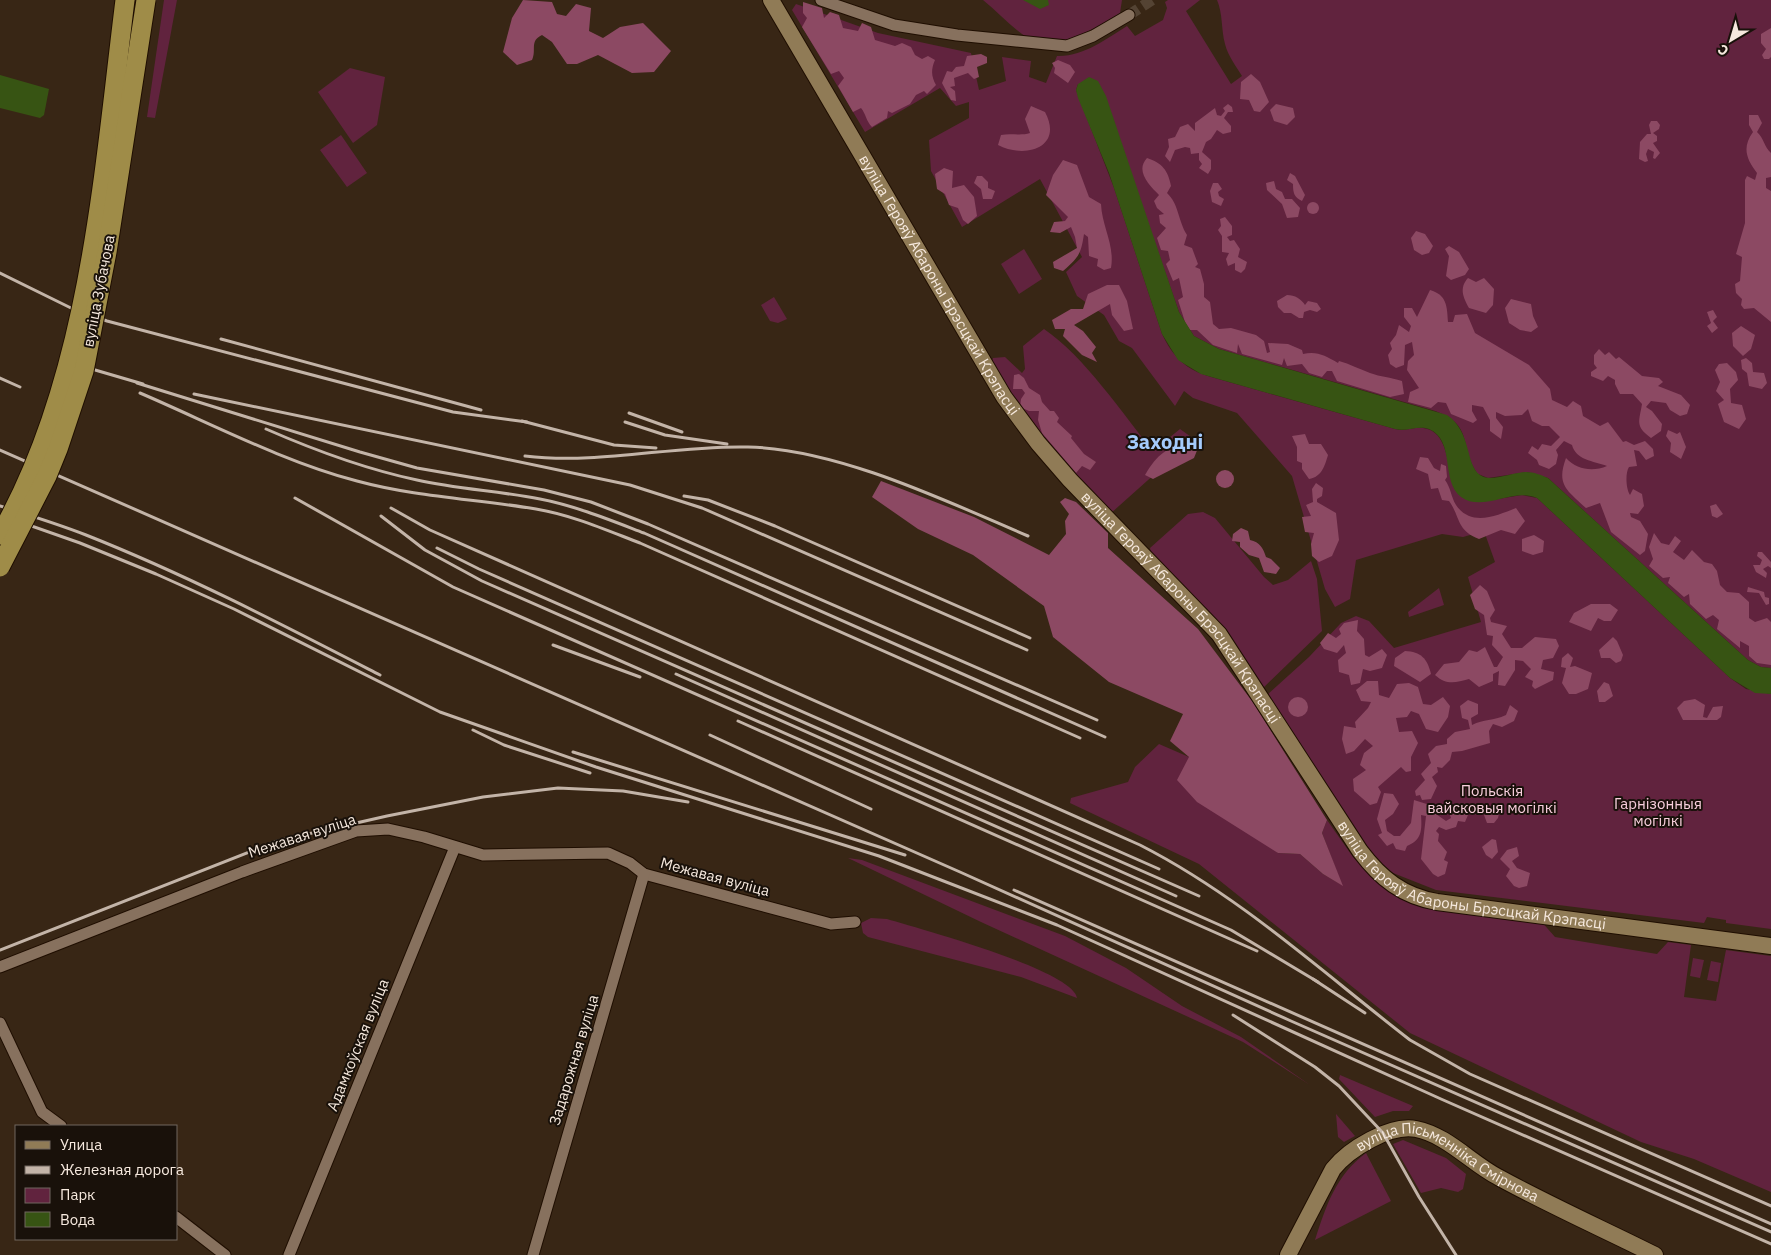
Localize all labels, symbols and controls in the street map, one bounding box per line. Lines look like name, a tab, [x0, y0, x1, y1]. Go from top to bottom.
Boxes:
north arrow	[1706, 15, 1756, 65]
text: С	[1714, 40, 1732, 60]
street label: вуліца Герояў Абароны Брэсцкай Крэпасці	[855, 151, 1024, 419]
street label: вуліца Зубачова	[78, 233, 119, 349]
district label: Заходні	[1127, 428, 1203, 455]
street label: вуліца Герояў Абароны Брэсцкай Крэпасці	[1077, 487, 1285, 727]
park label: Польскія вайсковыя могілкі	[1427, 781, 1557, 817]
park label: Гарнізонныя могілкі	[1614, 794, 1702, 830]
street label: Межавая вуліца	[246, 809, 358, 862]
street label: вуліца Герояў Абароны Брэсцкай Крэпасці	[1334, 817, 1607, 933]
street label: Межавая вуліца	[658, 853, 772, 900]
street label: Адамкоўская вуліца	[322, 976, 393, 1114]
street label: Задарожная вуліца	[545, 992, 602, 1128]
street label: вуліца Пісьменніка Смірнова	[1352, 1118, 1542, 1206]
legend	[15, 1125, 178, 1240]
text: Улица	[60, 1135, 102, 1154]
text: Железная дорога	[60, 1160, 184, 1179]
text: Парк	[60, 1185, 95, 1204]
text: Вода	[60, 1210, 95, 1229]

